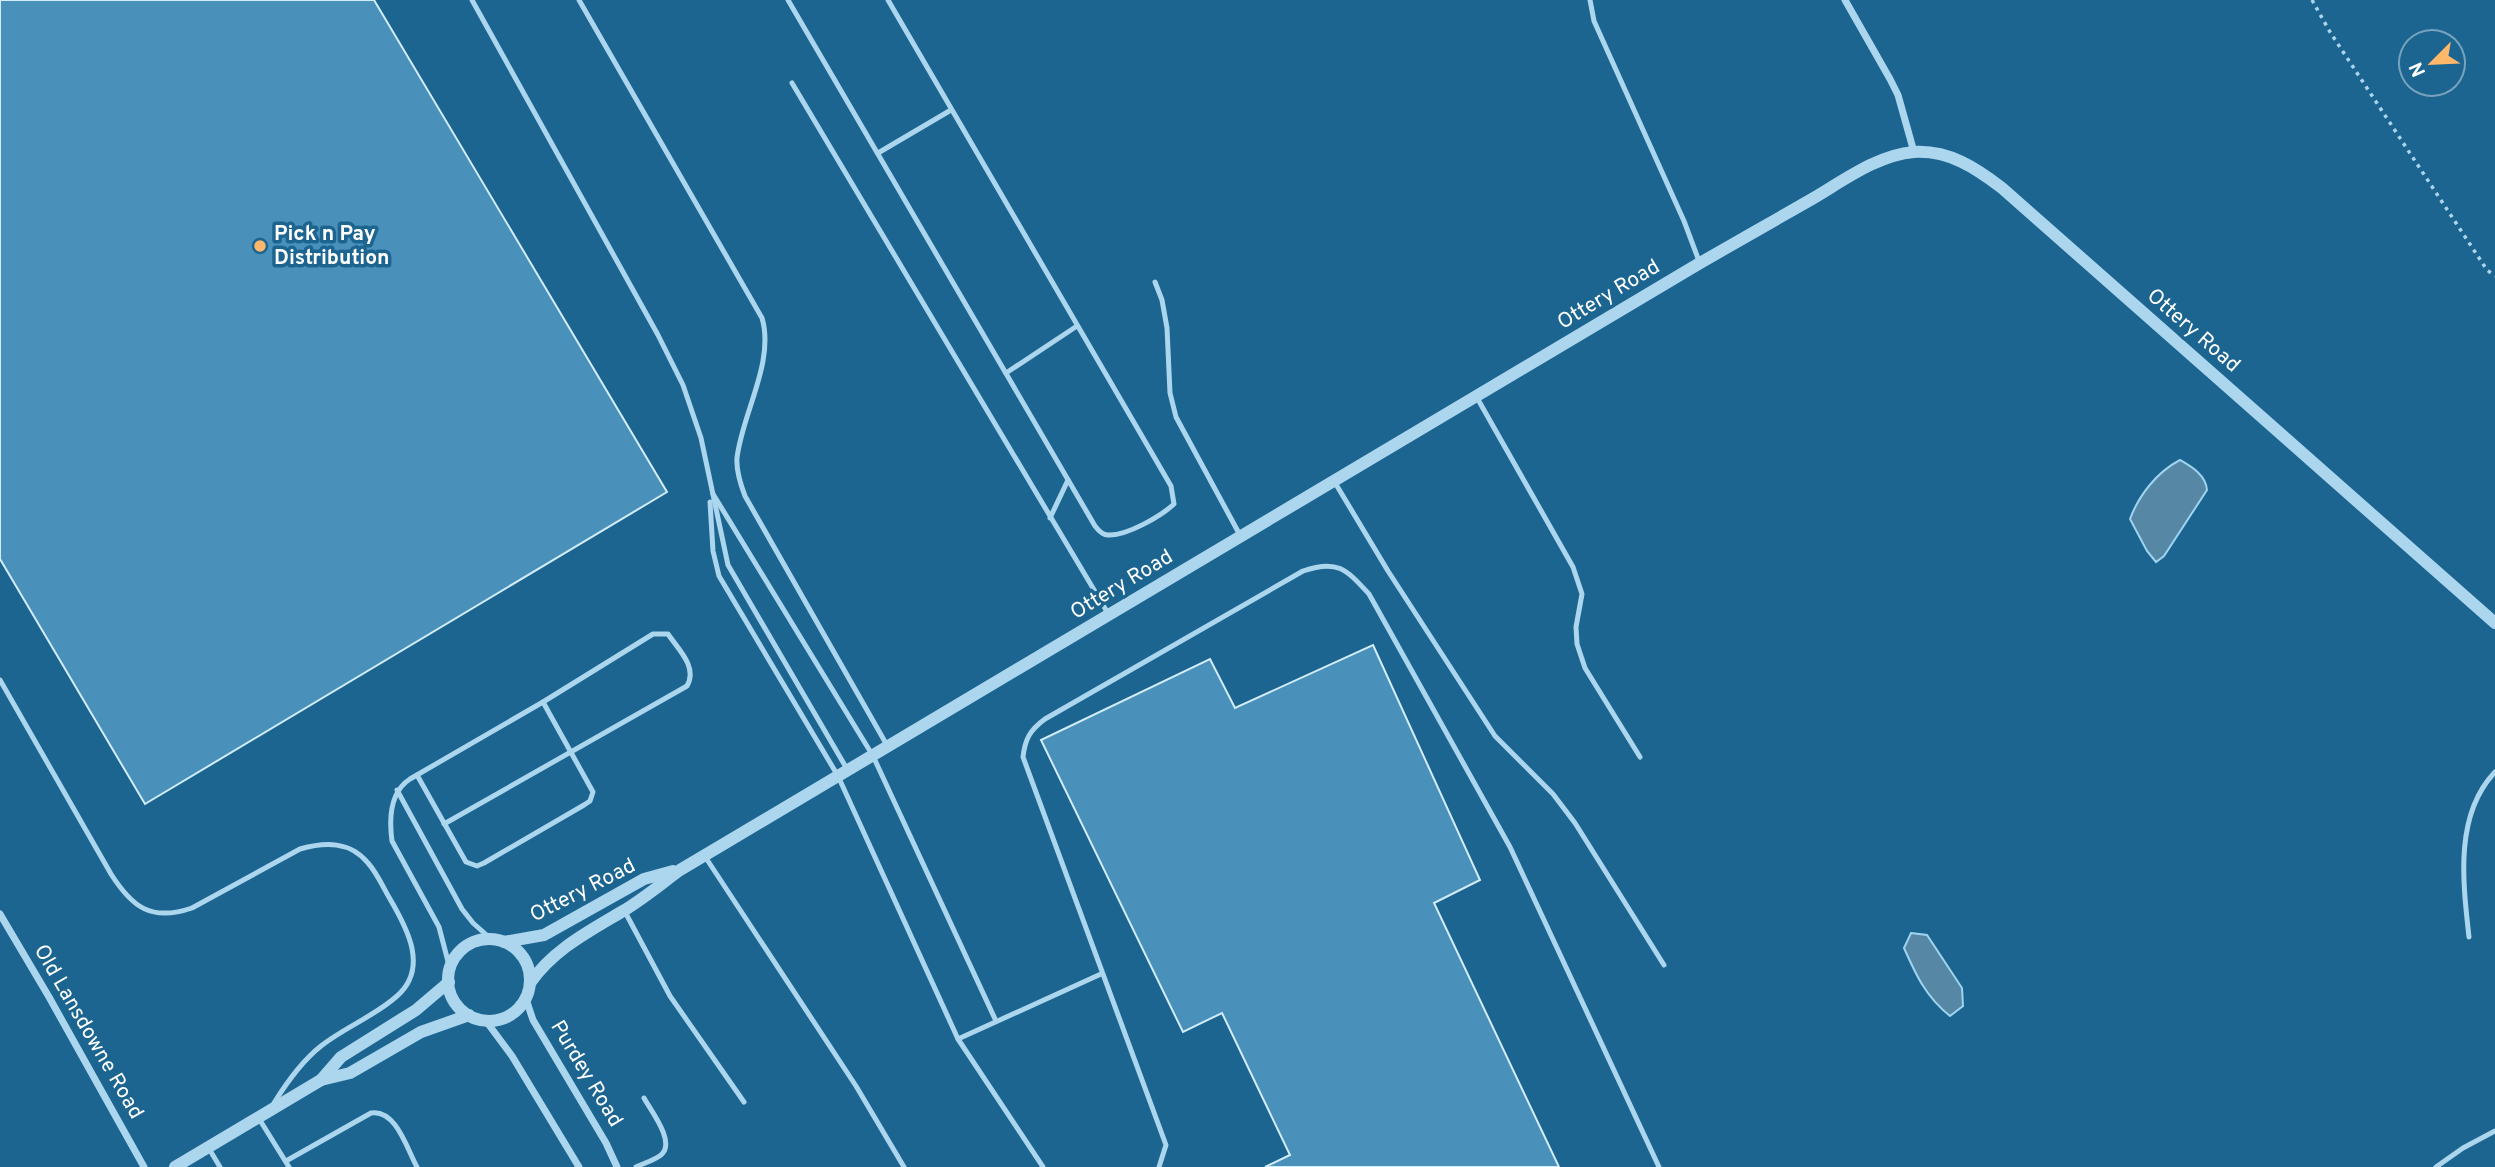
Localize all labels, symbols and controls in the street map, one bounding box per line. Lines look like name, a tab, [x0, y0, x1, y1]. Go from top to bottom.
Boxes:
north arrow	[2397, 28, 2467, 98]
text: N	[2405, 58, 2432, 80]
place label: Pick n Pay Distribution	[274, 221, 389, 272]
marker: Pick n Pay Distribution	[252, 238, 268, 254]
street label: Ottery Road	[1553, 254, 1665, 336]
street label: Ottery Road	[2141, 283, 2245, 379]
street label: Ottery Road	[1066, 544, 1178, 626]
street label: Ottery Road	[526, 853, 640, 929]
street label: Old Lansdowne Road	[27, 940, 149, 1124]
street label: Purdey Road	[544, 1016, 628, 1132]

